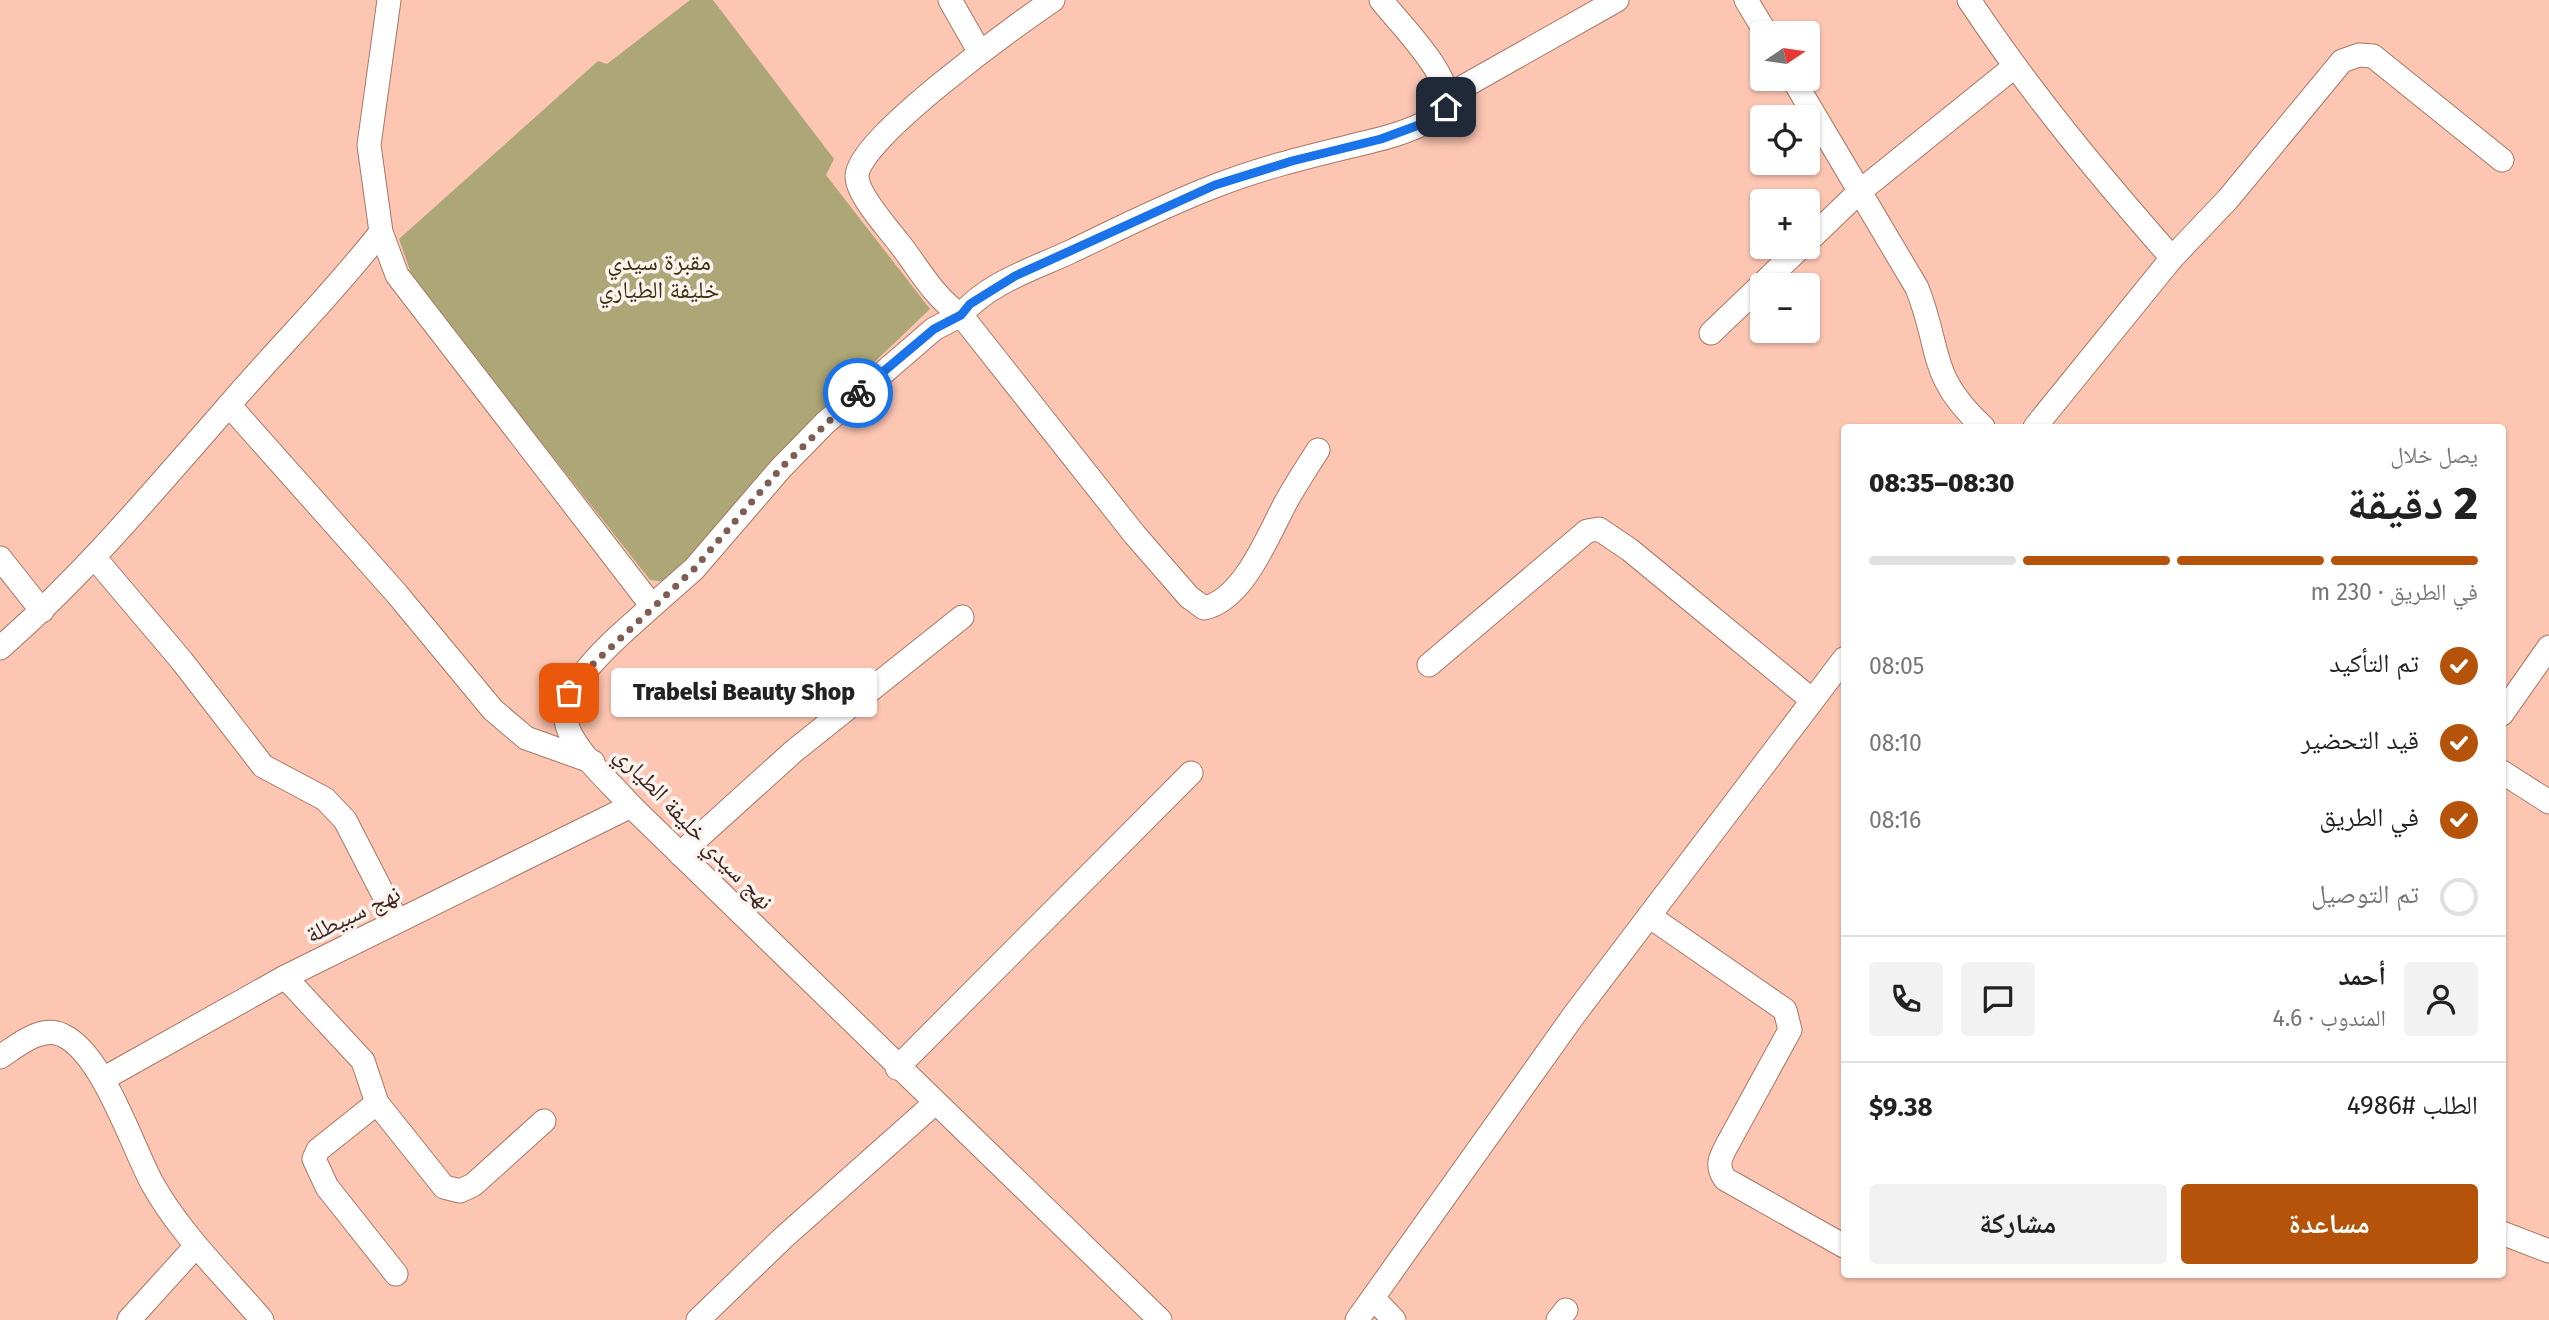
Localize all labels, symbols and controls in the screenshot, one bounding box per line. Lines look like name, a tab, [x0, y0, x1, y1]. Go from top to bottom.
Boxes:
north arrow	[1750, 21, 1820, 91]
map controls	[1750, 21, 1820, 343]
pin	[1416, 77, 1476, 137]
icon: home	[1427, 88, 1465, 126]
button: locate	[1750, 105, 1820, 175]
button: +	[1750, 189, 1820, 259]
park label: مقبرة سيدي خليفة الطياري	[599, 248, 719, 309]
button: −	[1750, 273, 1820, 343]
courier	[823, 358, 893, 428]
icon: bike	[839, 374, 877, 412]
text: يصل خلال	[2390, 441, 2478, 469]
text: 08:30–08:35	[1869, 468, 2015, 499]
text: 2 دقيقة	[2347, 476, 2478, 531]
text: في الطريق · 230 m	[2311, 578, 2478, 606]
icon: check	[2440, 647, 2478, 685]
text: تم التأكيد	[2329, 648, 2419, 679]
text: 08:05	[1869, 652, 1924, 680]
pin	[539, 663, 599, 723]
callout: Trabelsi Beauty Shop	[611, 668, 877, 718]
icon: bag	[550, 674, 588, 712]
text: Trabelsi Beauty Shop	[633, 678, 855, 706]
icon: check	[2440, 724, 2478, 762]
text: قيد التحضير	[2301, 725, 2419, 756]
text: 08:10	[1869, 729, 1922, 757]
street label: نهج سيدي خليفة الطياري	[605, 741, 779, 919]
icon: check	[2440, 801, 2478, 839]
text: في الطريق	[2319, 802, 2419, 833]
text: 08:16	[1869, 806, 1921, 834]
street label: نهج سبيطلة	[301, 879, 405, 950]
text: تم التوصيل	[2311, 879, 2419, 910]
text: أحمد	[2338, 961, 2386, 992]
button: phone	[1869, 962, 1943, 1036]
button: chat	[1961, 962, 2035, 1036]
button: person	[2404, 962, 2478, 1036]
text: المندوب · 4.6	[2273, 1004, 2386, 1032]
text: الطلب #4986	[2347, 1090, 2478, 1121]
text: $9.38	[1869, 1092, 1933, 1123]
button: مشاركة	[1869, 1184, 2167, 1264]
button: مساعدة	[2181, 1184, 2478, 1264]

